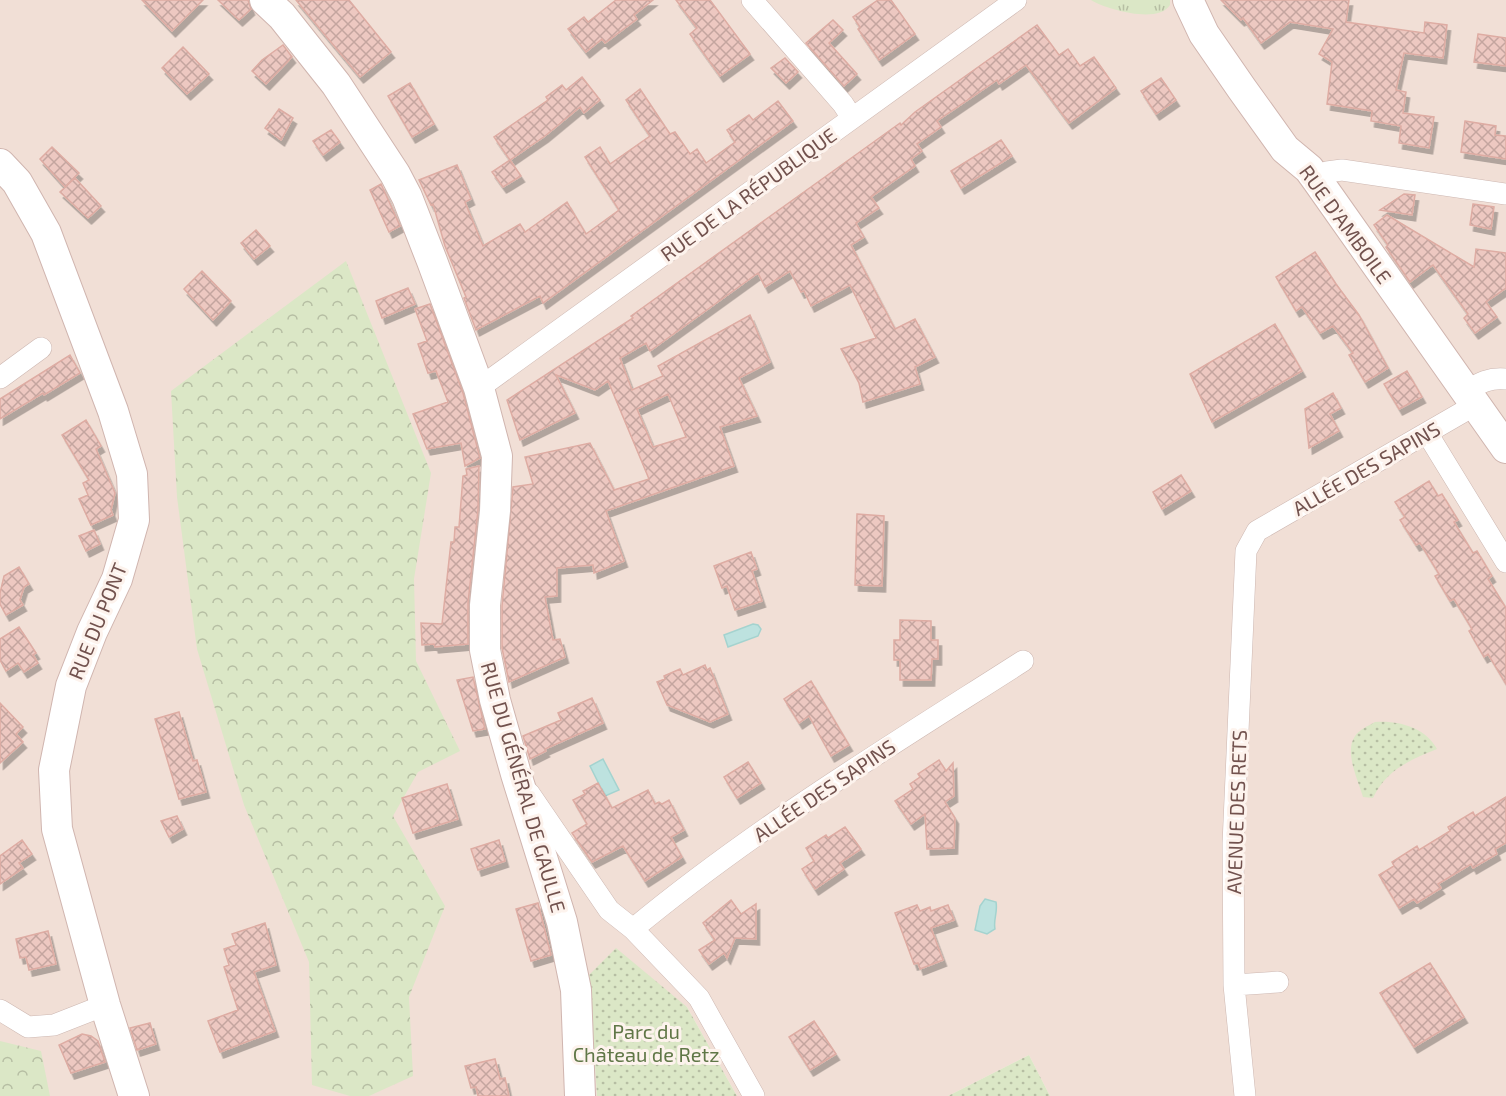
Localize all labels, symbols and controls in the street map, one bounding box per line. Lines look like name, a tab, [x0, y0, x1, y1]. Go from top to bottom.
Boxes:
street label: RUE DE LA RÉPUBLIQUE	[655, 122, 841, 266]
street label: RUE D'AMBOILE	[1295, 160, 1397, 288]
street label: ALLÉE DES SAPINS	[1288, 416, 1444, 520]
street label: RUE DU PONT	[63, 559, 131, 683]
street label: RUE DU GÉNÉRAL DE GAULLE	[477, 659, 571, 915]
street label: AVENUE DES RETS	[1221, 729, 1251, 895]
street label: ALLÉE DES SAPINS	[748, 734, 900, 846]
park label: Parc du Château de Retz	[573, 1019, 719, 1066]

